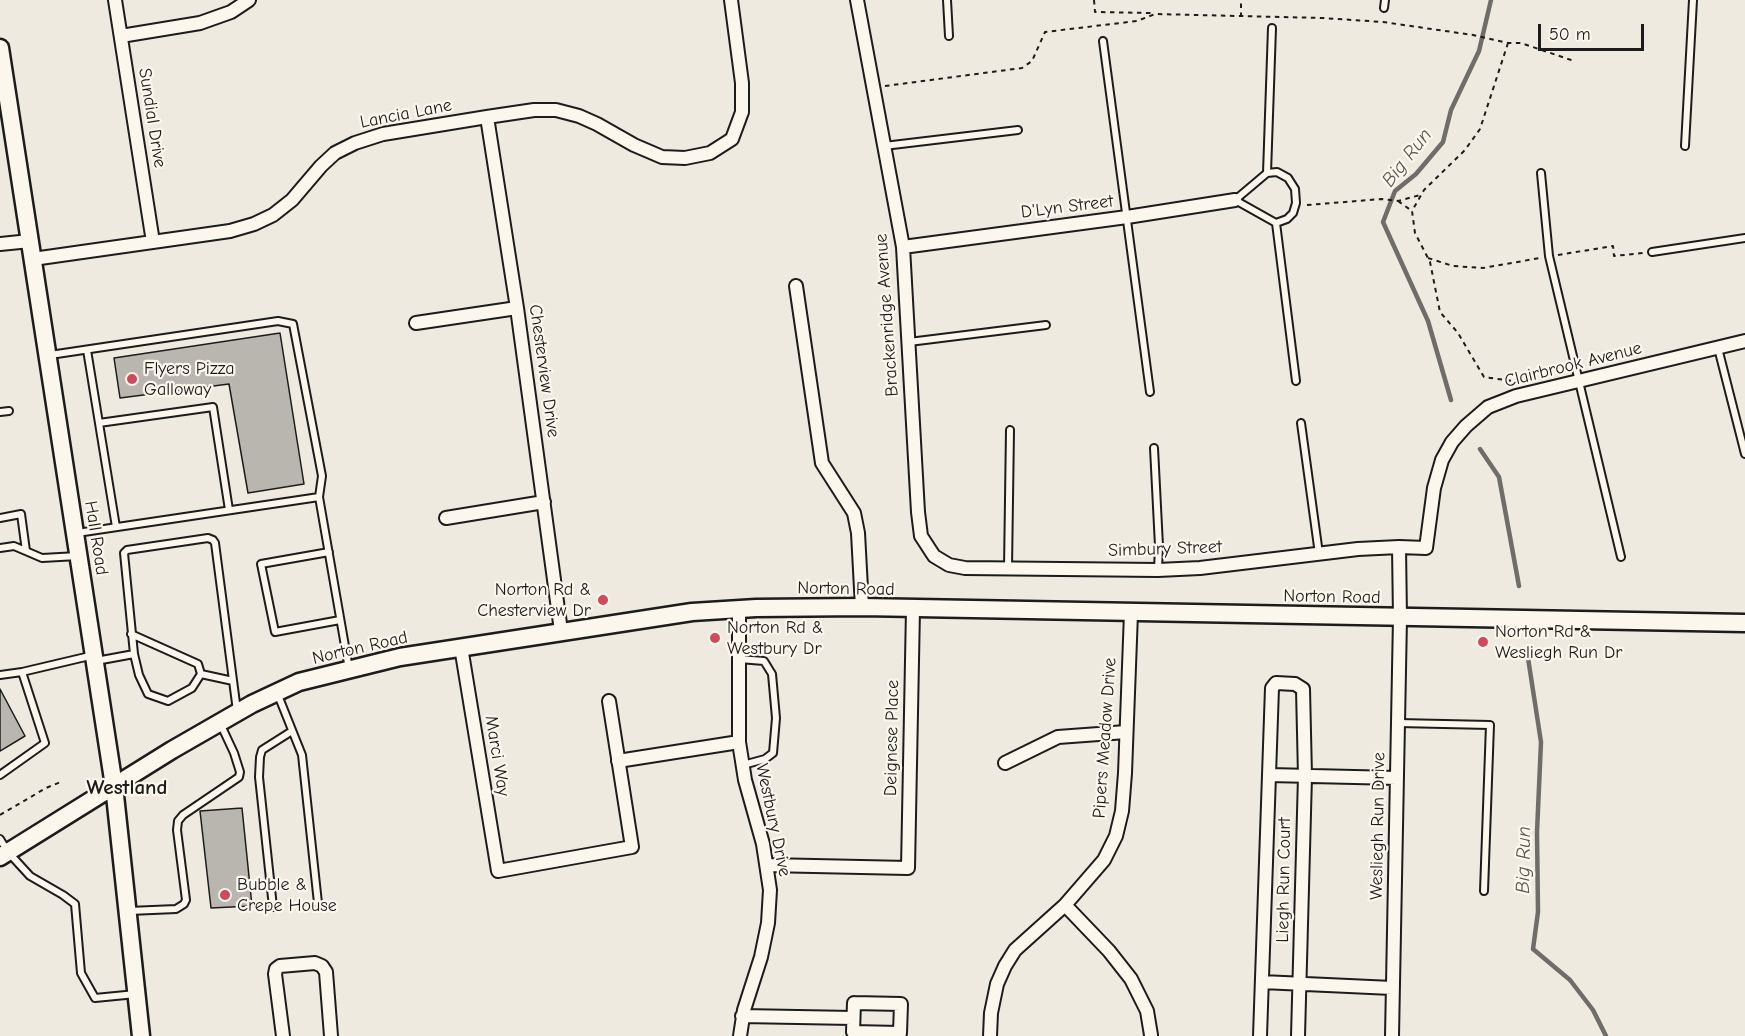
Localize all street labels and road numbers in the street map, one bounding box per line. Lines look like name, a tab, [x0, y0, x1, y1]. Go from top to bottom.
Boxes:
street label: Sundial Drive	[133, 67, 171, 169]
street label: Lancia Lane	[358, 95, 454, 133]
street label: D'Lyn Street	[1020, 191, 1114, 223]
street label: Brackenridge Avenue	[871, 233, 903, 397]
street label: Chesterview Drive	[524, 303, 564, 439]
street label: Clairbrook Avenue	[1502, 338, 1644, 392]
street label: Hall Road	[79, 499, 113, 577]
street label: Simbury Street	[1108, 536, 1222, 562]
street label: Norton Road	[797, 577, 895, 601]
street label: Norton Road	[1283, 585, 1381, 609]
street label: Norton Road	[310, 627, 410, 669]
street label: Pipers Meadow Drive	[1089, 657, 1121, 819]
street label: Deignese Place	[880, 680, 904, 796]
street label: Marci Way	[480, 714, 514, 798]
street label: Wesliegh Run Drive	[1366, 752, 1390, 900]
street label: Westbury Drive	[751, 762, 795, 878]
street label: Liegh Run Court	[1272, 817, 1296, 943]

